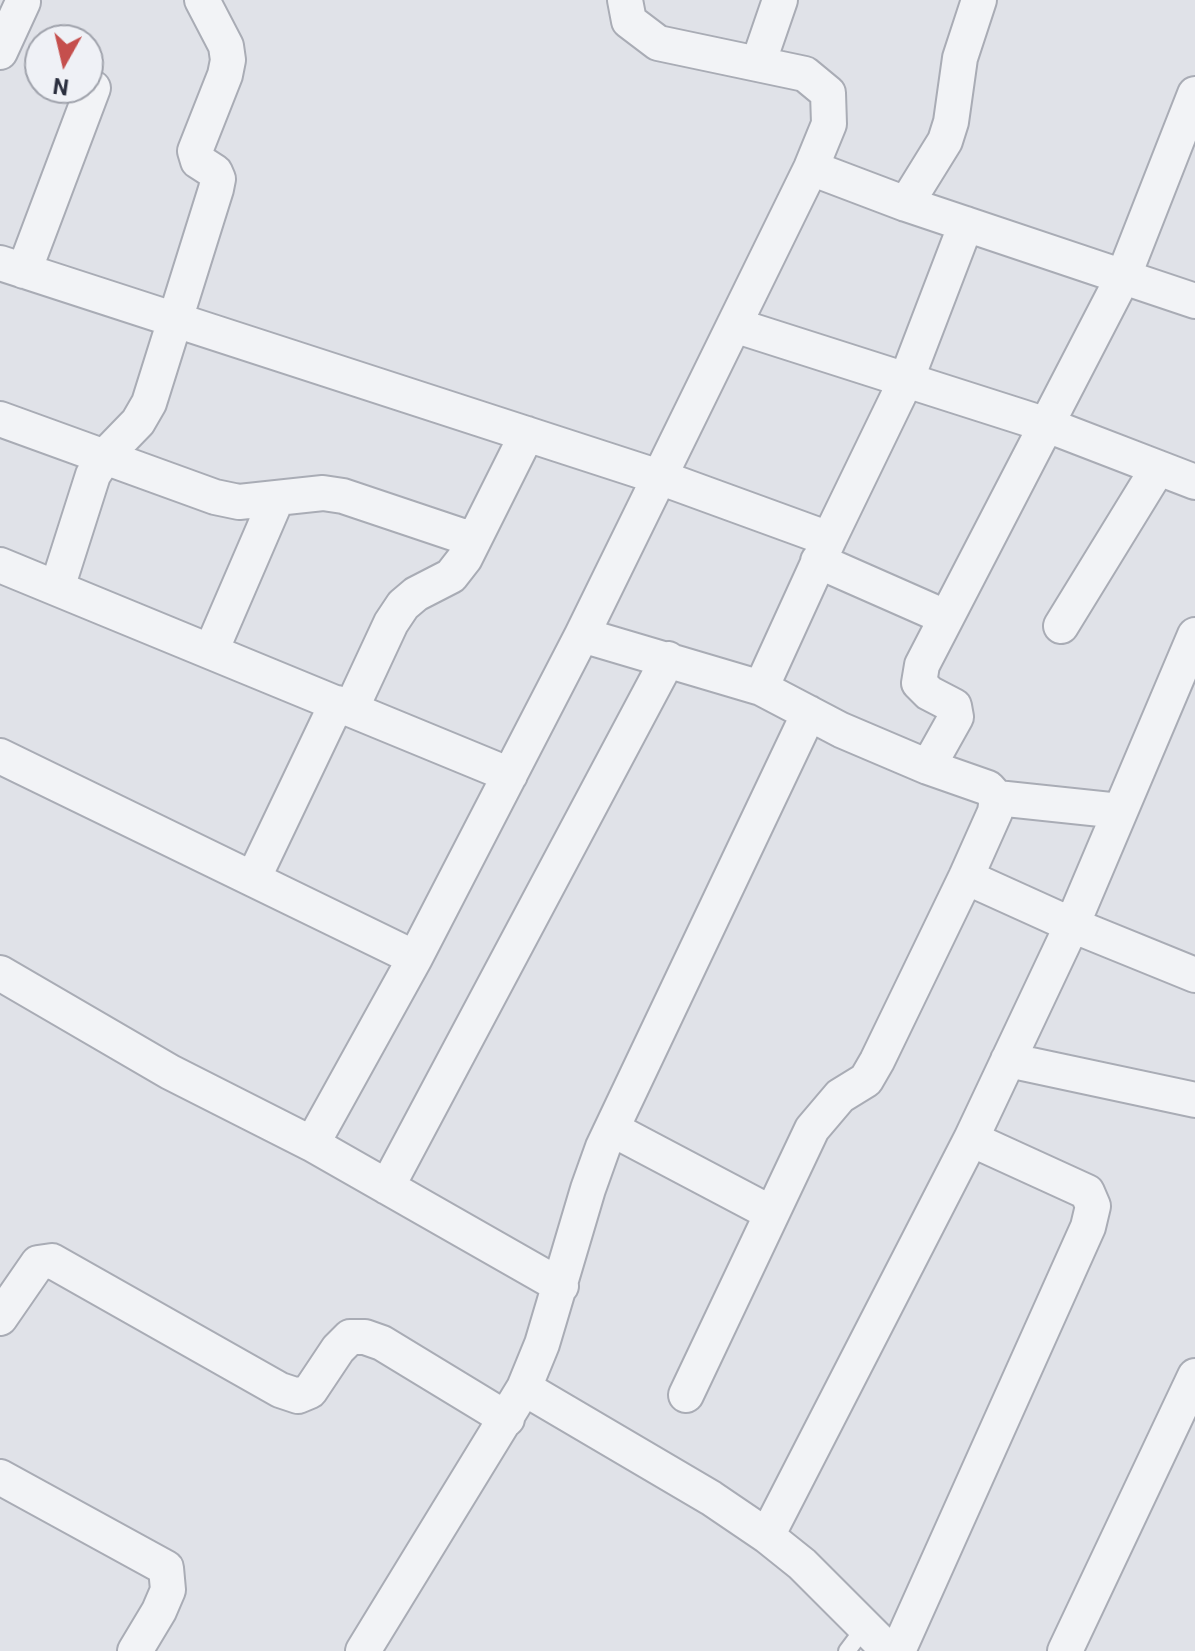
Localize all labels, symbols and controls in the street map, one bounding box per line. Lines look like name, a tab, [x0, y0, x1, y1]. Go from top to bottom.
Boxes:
north arrow	[24, 24, 104, 104]
text: N	[51, 73, 70, 100]

